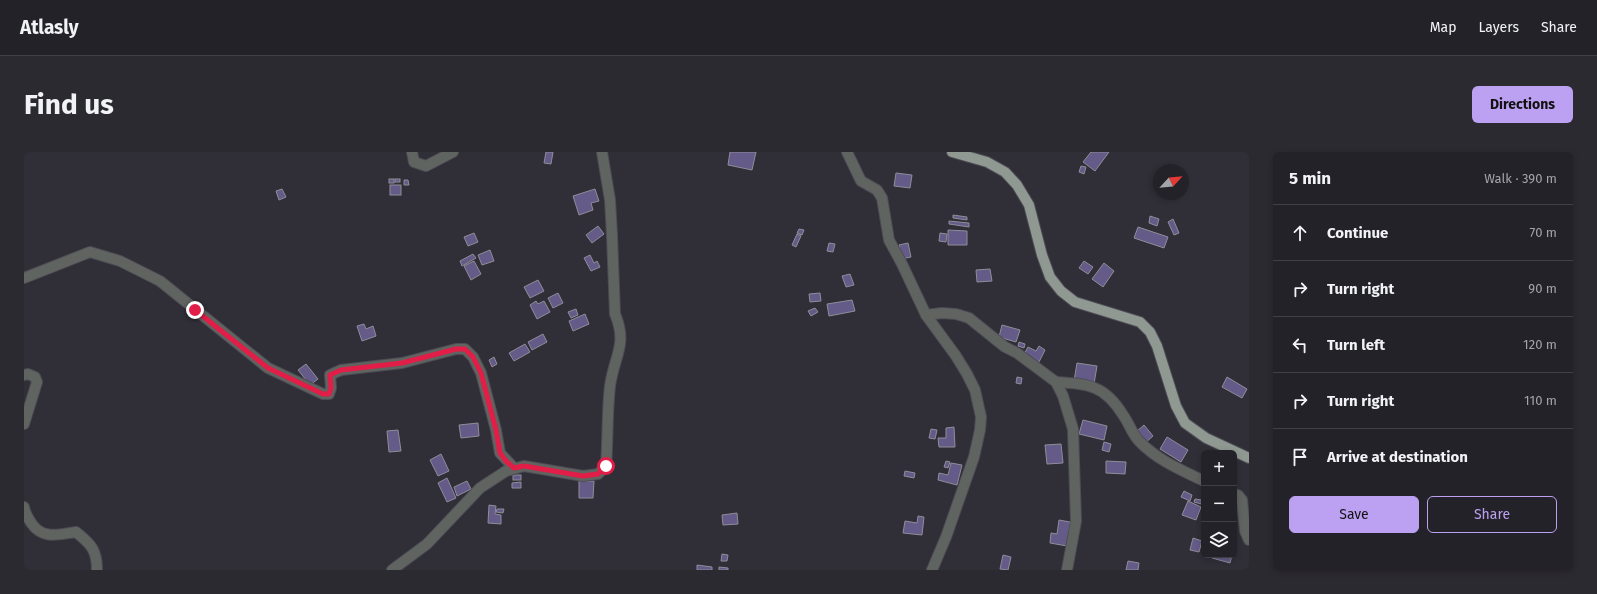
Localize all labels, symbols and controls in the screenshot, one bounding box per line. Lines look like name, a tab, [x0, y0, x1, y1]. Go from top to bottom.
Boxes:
text: Atlasly	[20, 16, 79, 39]
text: Map	[1430, 19, 1456, 36]
text: Layers	[1478, 19, 1519, 36]
text: Share	[1541, 19, 1577, 36]
button: Directions	[1472, 86, 1573, 123]
text: Find us	[24, 88, 114, 121]
north arrow	[1153, 164, 1189, 200]
text: 5 min	[1289, 168, 1331, 189]
text: Walk · 390 m	[1484, 171, 1557, 186]
icon: ahead	[1289, 222, 1311, 244]
text: Continue	[1327, 224, 1388, 242]
text: 70 m	[1530, 225, 1557, 240]
icon: right	[1289, 278, 1311, 300]
text: Turn right	[1327, 280, 1394, 298]
text: 90 m	[1528, 281, 1557, 296]
route end	[186, 301, 204, 319]
icon: left	[1289, 334, 1311, 356]
text: Turn left	[1327, 336, 1385, 354]
text: 120 m	[1523, 337, 1557, 352]
icon: right	[1289, 390, 1311, 412]
text: Turn right	[1327, 392, 1394, 410]
text: 110 m	[1524, 393, 1557, 408]
icon: arrive	[1289, 446, 1311, 468]
text: Arrive at destination	[1327, 448, 1468, 466]
map controls	[1201, 450, 1237, 558]
button: +	[1201, 450, 1237, 486]
route start	[597, 457, 615, 475]
button: −	[1201, 486, 1237, 522]
button: Save	[1289, 496, 1419, 533]
button: Share	[1427, 496, 1557, 533]
button: layers	[1201, 522, 1237, 558]

